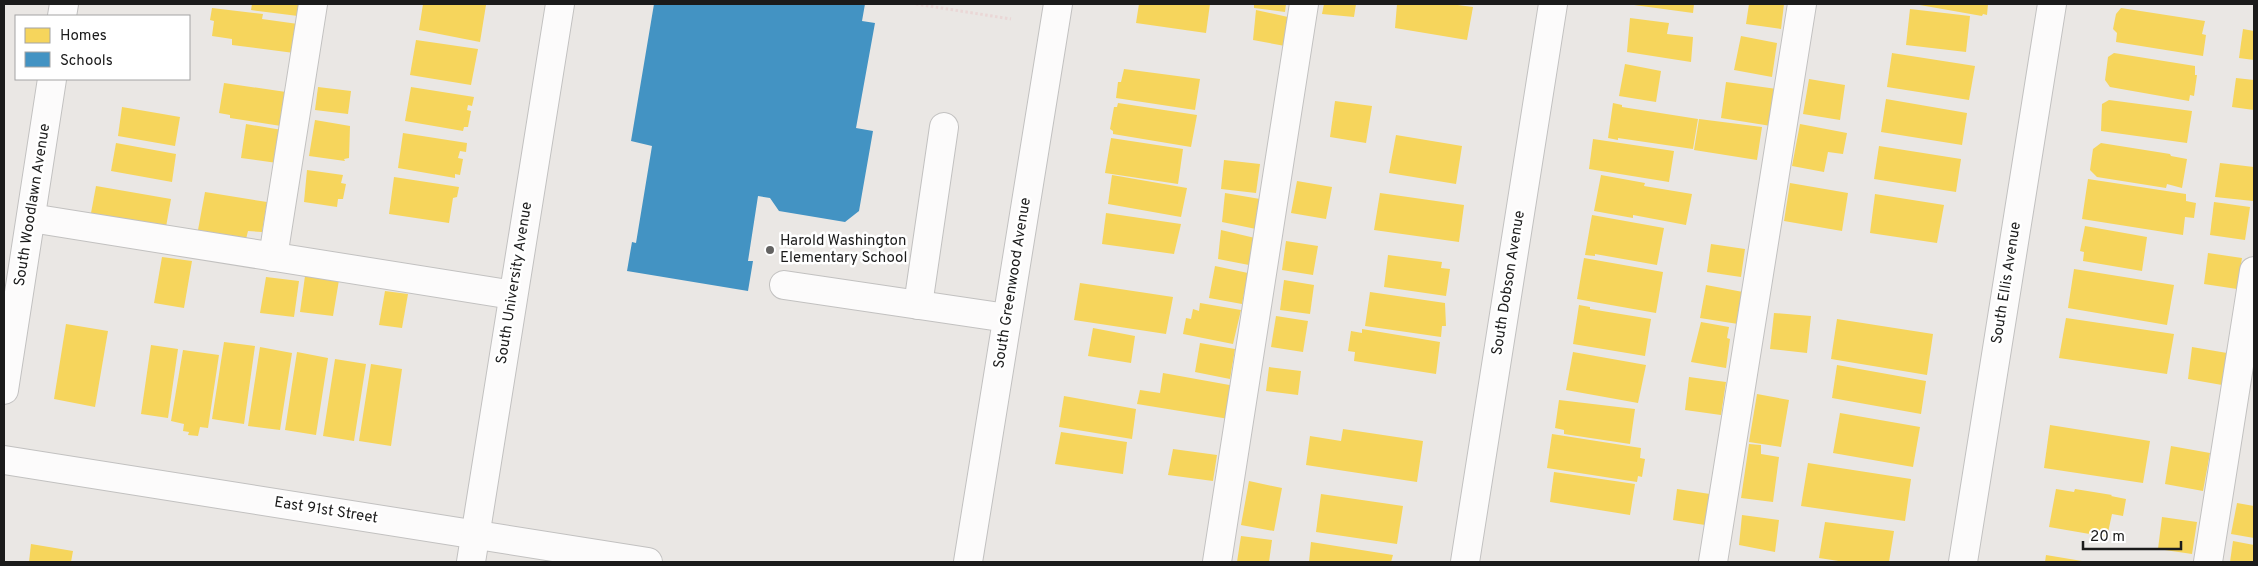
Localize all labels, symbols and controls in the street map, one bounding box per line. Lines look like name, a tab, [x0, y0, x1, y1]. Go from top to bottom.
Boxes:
legend	[15, 15, 190, 80]
text: Homes	[60, 27, 107, 46]
text: Schools	[60, 52, 113, 71]
street label: South Woodlawn Avenue	[11, 122, 55, 288]
street label: South Greenwood Avenue	[990, 196, 1036, 370]
street label: South University Avenue	[493, 200, 537, 366]
street label: South Dobson Avenue	[1488, 209, 1530, 357]
street label: South Ellis Avenue	[1988, 220, 2026, 346]
place label: Harold Washington Elementary School	[780, 232, 907, 268]
marker: Harold Washington Elementary School	[764, 244, 776, 256]
street label: East 91st Street	[273, 493, 379, 529]
scale bar	[2083, 518, 2180, 550]
text: 20 m	[2090, 528, 2125, 547]

